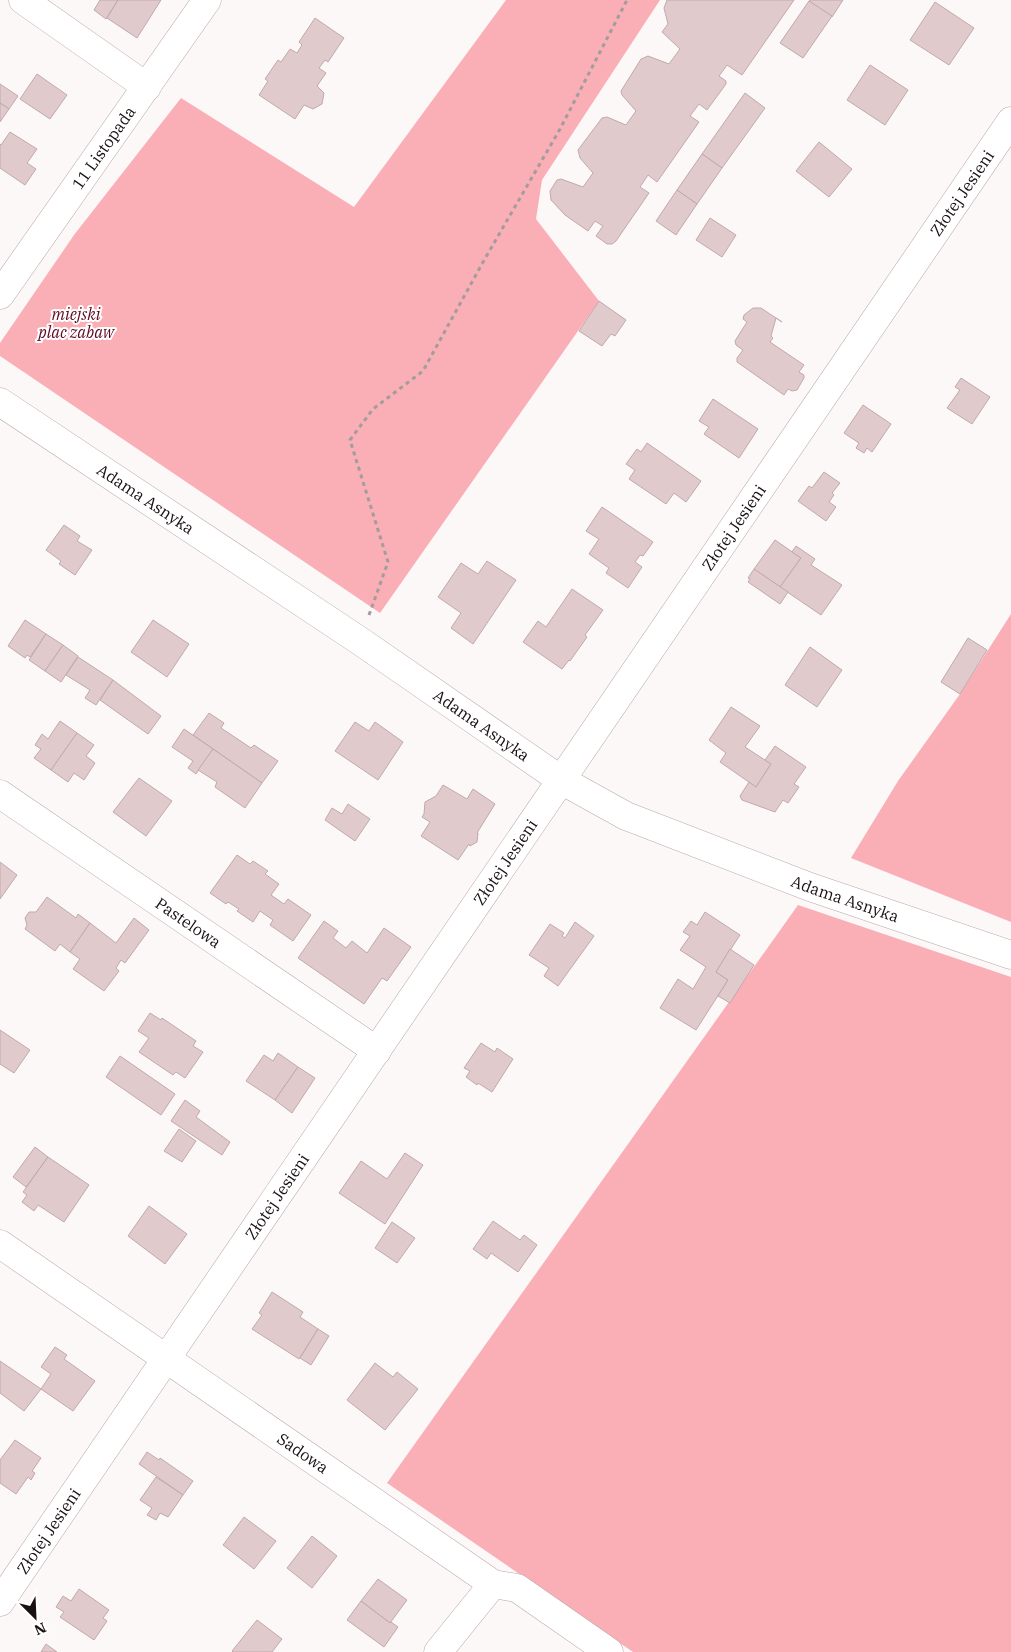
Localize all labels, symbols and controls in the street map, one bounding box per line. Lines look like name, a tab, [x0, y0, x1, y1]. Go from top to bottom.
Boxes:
street label: 11 Listopada	[67, 102, 140, 193]
street label: Złotej Jesieni	[926, 146, 998, 240]
park label: miejski plac zabaw	[36, 304, 116, 342]
street label: Adama Asnyka	[93, 459, 198, 538]
street label: Złotej Jesieni	[697, 481, 770, 574]
street label: Adama Asnyka	[430, 685, 534, 766]
street label: Złotej Jesieni	[469, 815, 541, 909]
street label: Adama Asnyka	[788, 871, 902, 926]
street label: Pastelowa	[152, 893, 225, 952]
street label: Złotej Jesieni	[241, 1150, 313, 1243]
street label: Sadowa	[273, 1428, 333, 1478]
street label: Złotej Jesieni	[12, 1484, 85, 1578]
north arrow	[10, 1592, 60, 1642]
text: N	[32, 1618, 49, 1639]

